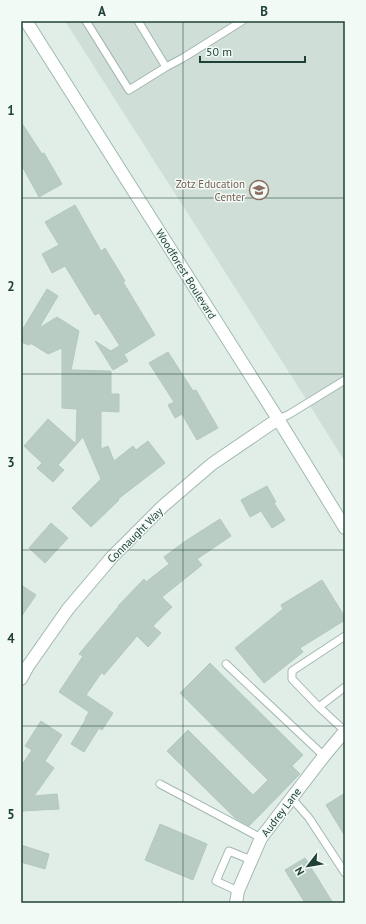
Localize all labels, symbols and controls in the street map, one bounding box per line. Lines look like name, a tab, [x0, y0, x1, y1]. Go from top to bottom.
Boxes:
text: A	[98, 3, 106, 20]
text: B	[260, 3, 268, 20]
scale bar	[200, 38, 305, 64]
text: 50 m	[206, 44, 232, 59]
text: 1	[7, 102, 15, 119]
place label: Zotz Education Center	[176, 177, 245, 204]
school or university icon: Zotz Education Center	[248, 179, 270, 201]
street label: Woodforest Boulevard	[153, 226, 219, 322]
text: 2	[7, 278, 15, 295]
text: 3	[7, 454, 15, 471]
street label: Connaught Way	[104, 504, 166, 566]
text: 4	[7, 630, 15, 647]
street label: Audrey Lane	[258, 784, 304, 839]
text: 5	[7, 806, 15, 823]
north arrow	[288, 846, 328, 886]
text: N	[292, 864, 307, 878]

